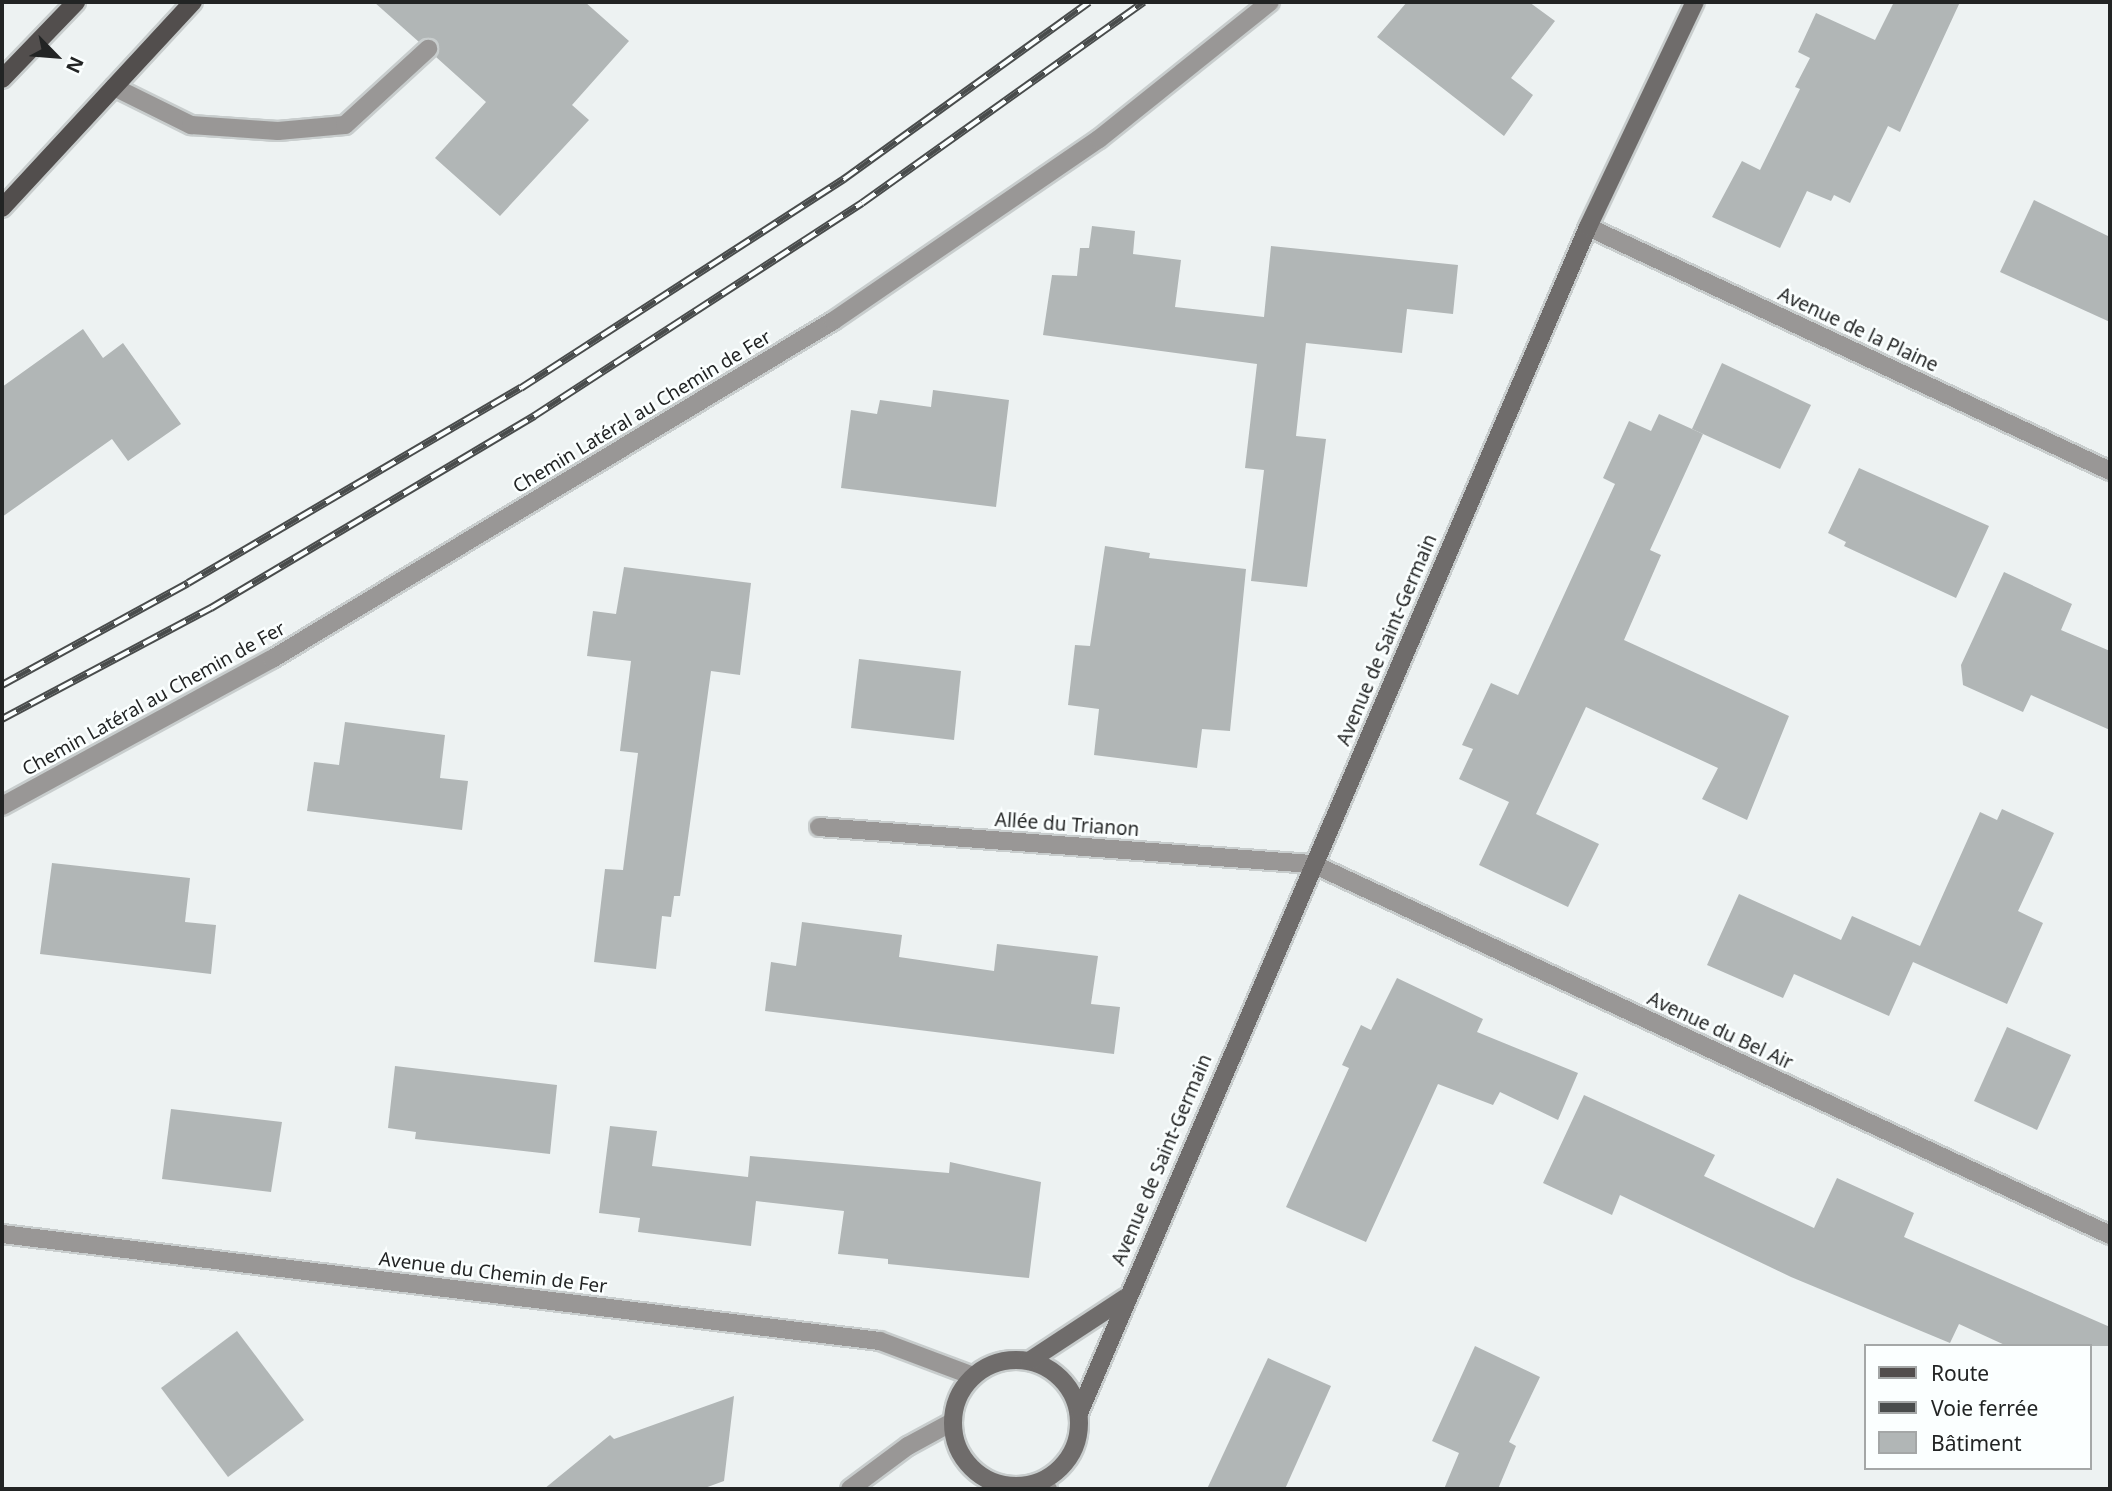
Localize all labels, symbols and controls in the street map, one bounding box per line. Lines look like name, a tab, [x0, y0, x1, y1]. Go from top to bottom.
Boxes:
north arrow	[21, 21, 91, 91]
text: N	[60, 52, 90, 77]
street label: Avenue de la Plaine	[1774, 283, 1942, 377]
street label: Chemin Latéral au Chemin de Fer	[509, 326, 775, 498]
street label: Avenue de Saint-Germain	[1332, 531, 1442, 749]
street label: Chemin Latéral au Chemin de Fer	[19, 617, 289, 781]
street label: Allée du Trianon	[994, 809, 1140, 841]
street label: Avenue du Bel Air	[1644, 987, 1796, 1075]
street label: Avenue de Saint-Germain	[1107, 1051, 1217, 1269]
street label: Avenue du Chemin de Fer	[378, 1248, 608, 1298]
legend	[1864, 1344, 2091, 1470]
text: Route	[1931, 1359, 1989, 1387]
text: Voie ferrée	[1931, 1394, 2038, 1422]
text: Bâtiment	[1931, 1429, 2021, 1457]

